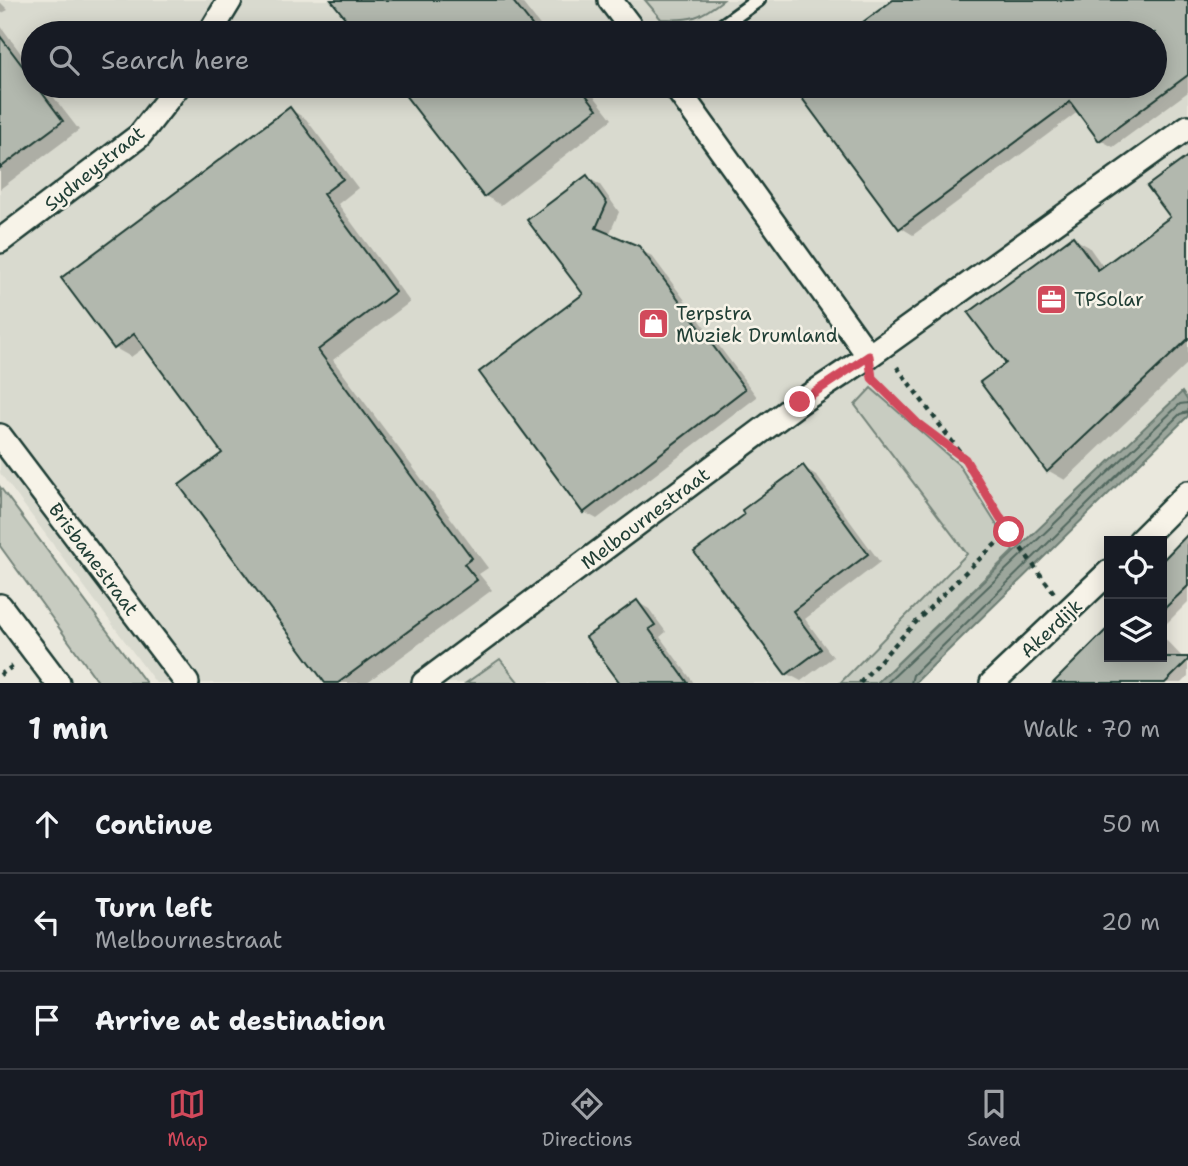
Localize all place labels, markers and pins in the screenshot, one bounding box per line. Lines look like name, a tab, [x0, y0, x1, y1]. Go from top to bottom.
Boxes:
office icon: TPSolar	[1034, 282, 1068, 316]
place label: TPSolar	[1074, 287, 1144, 312]
place label: Terpstra Muziek Drumland	[676, 301, 838, 348]
shop icon: Terpstra Muziek Drumland	[636, 307, 670, 341]

